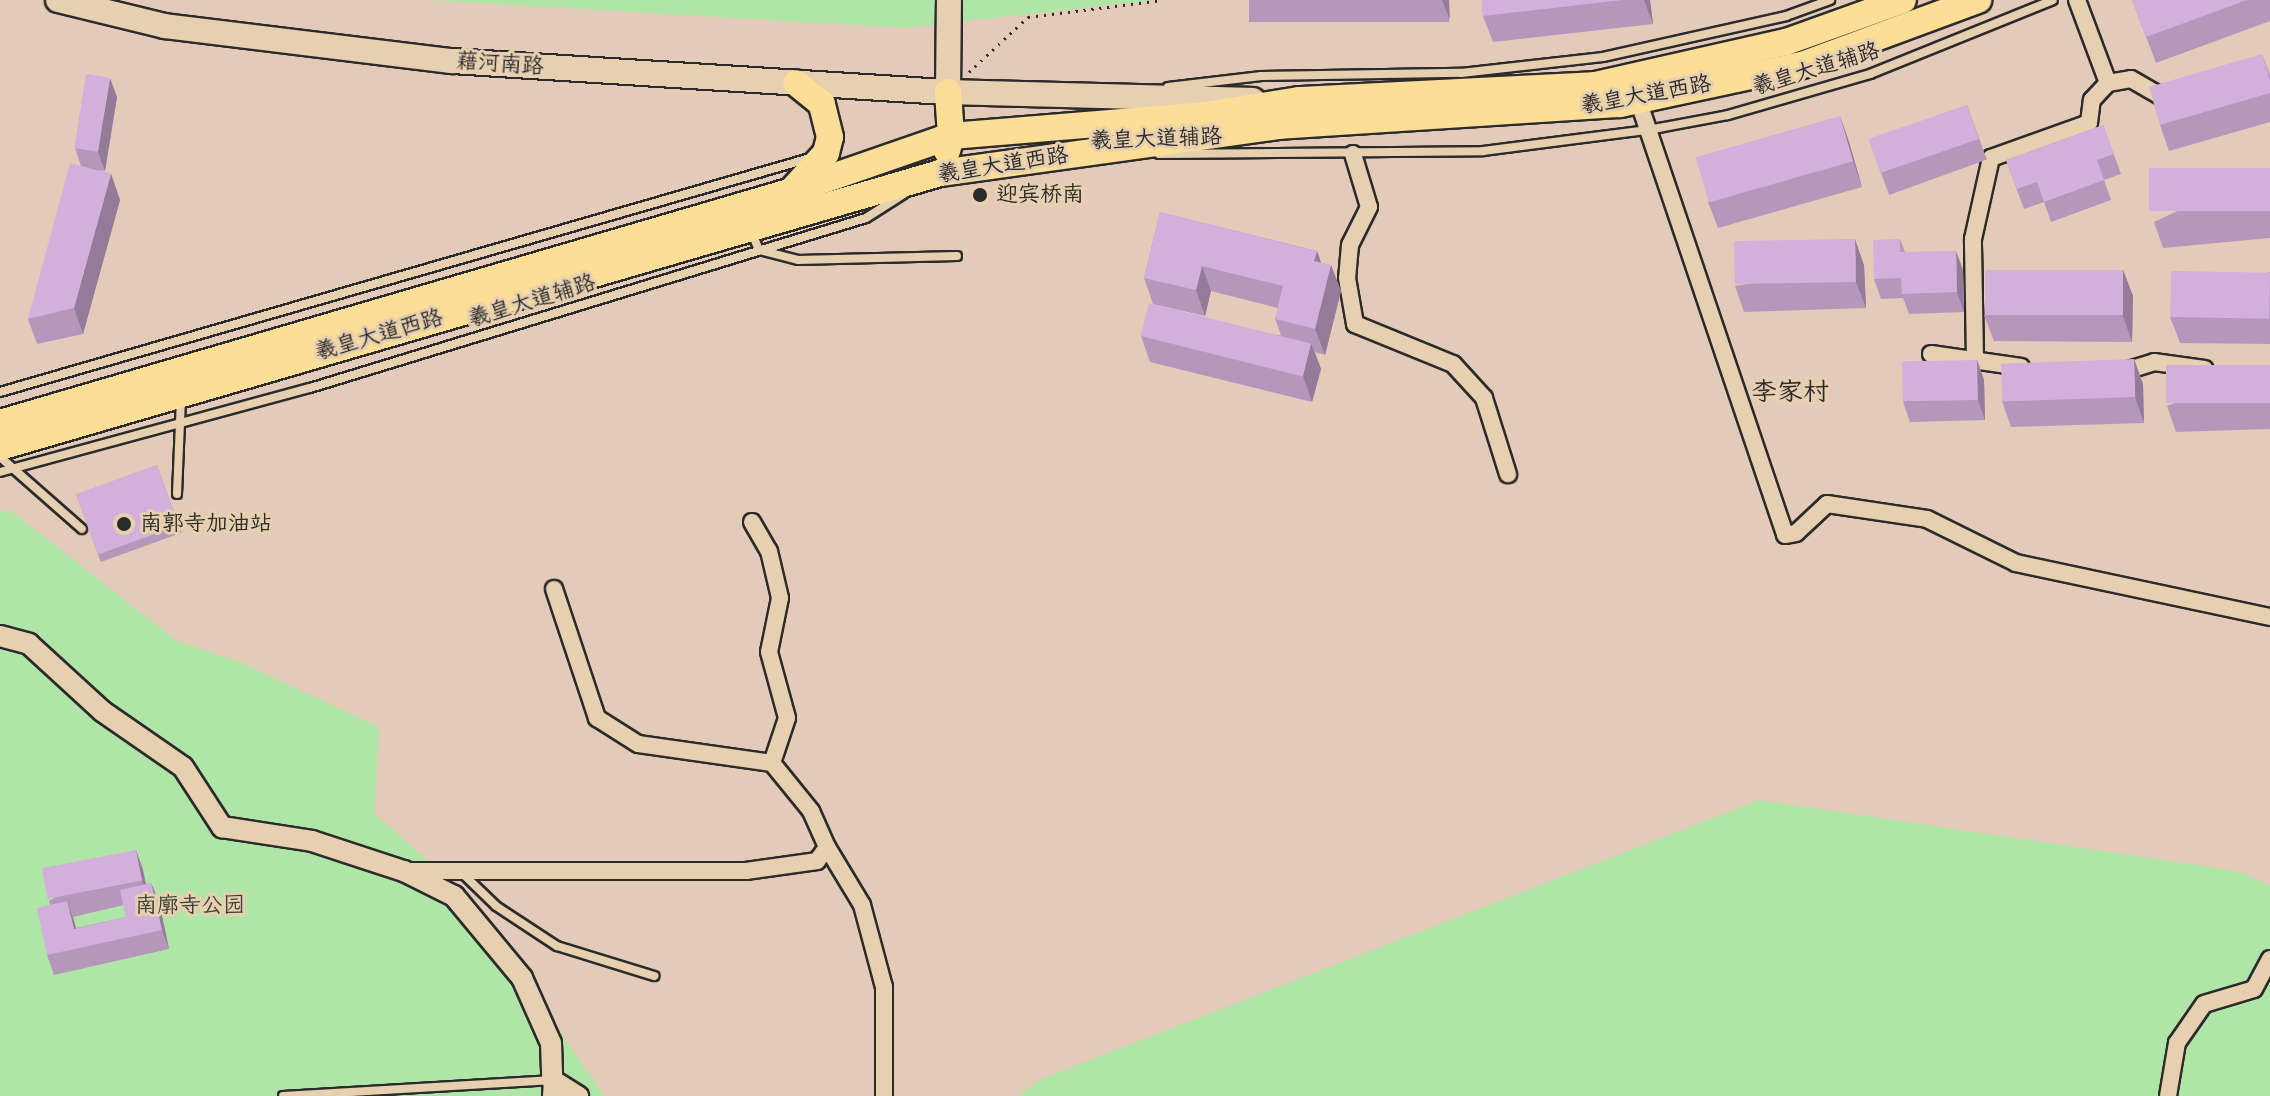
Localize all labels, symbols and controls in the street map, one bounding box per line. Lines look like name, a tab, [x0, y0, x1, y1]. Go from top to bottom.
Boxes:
street label: 羲皇大道辅路	[1749, 37, 1883, 101]
street label: 藉河南路	[455, 48, 545, 80]
street label: 羲皇大道西路	[1579, 71, 1713, 119]
street label: 羲皇大道辅路	[1090, 124, 1222, 154]
street label: 羲皇大道西路	[936, 142, 1070, 188]
place label: 迎宾桥南	[996, 182, 1084, 208]
marker: 迎宾桥南	[971, 186, 989, 204]
street label: 羲皇大道辅路	[465, 269, 599, 333]
street label: 羲皇大道西路	[312, 304, 446, 366]
district label: 李家村	[1751, 377, 1829, 409]
place label: 南郭寺加油站	[140, 511, 272, 537]
marker: 南郭寺加油站	[115, 515, 133, 533]
park label: 南廓寺公园	[135, 893, 245, 919]

